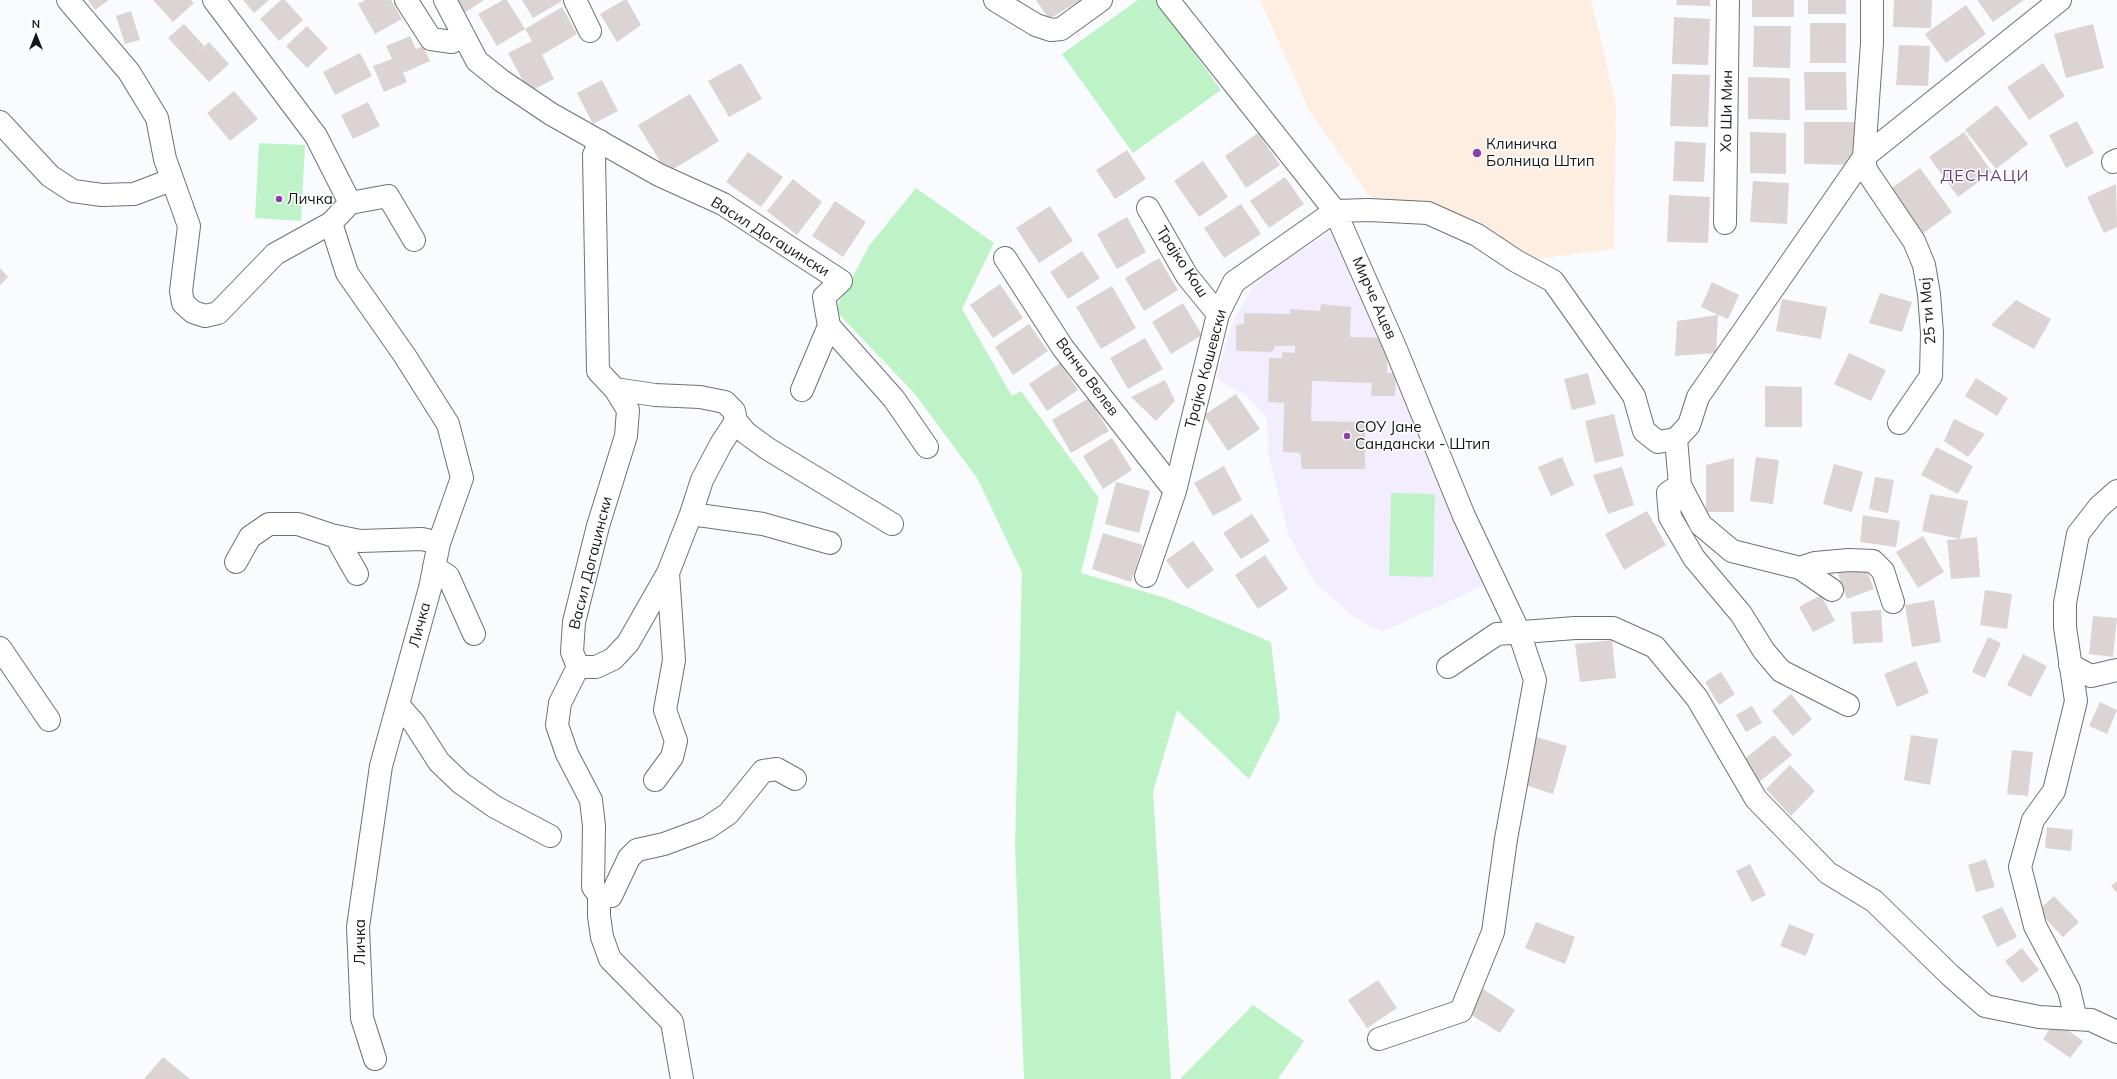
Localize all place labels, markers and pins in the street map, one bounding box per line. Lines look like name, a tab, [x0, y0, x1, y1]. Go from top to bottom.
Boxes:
place label: Клиничка Болница Штип	[1486, 135, 1595, 170]
marker: Клиничка Болница Штип	[1471, 147, 1483, 159]
place label: Личка	[287, 190, 333, 208]
marker: Личка	[274, 194, 284, 204]
place label: СОУ Јане Сандански - Штип	[1355, 418, 1490, 453]
marker: СОУ Јане Сандански - Штип	[1342, 431, 1352, 441]

